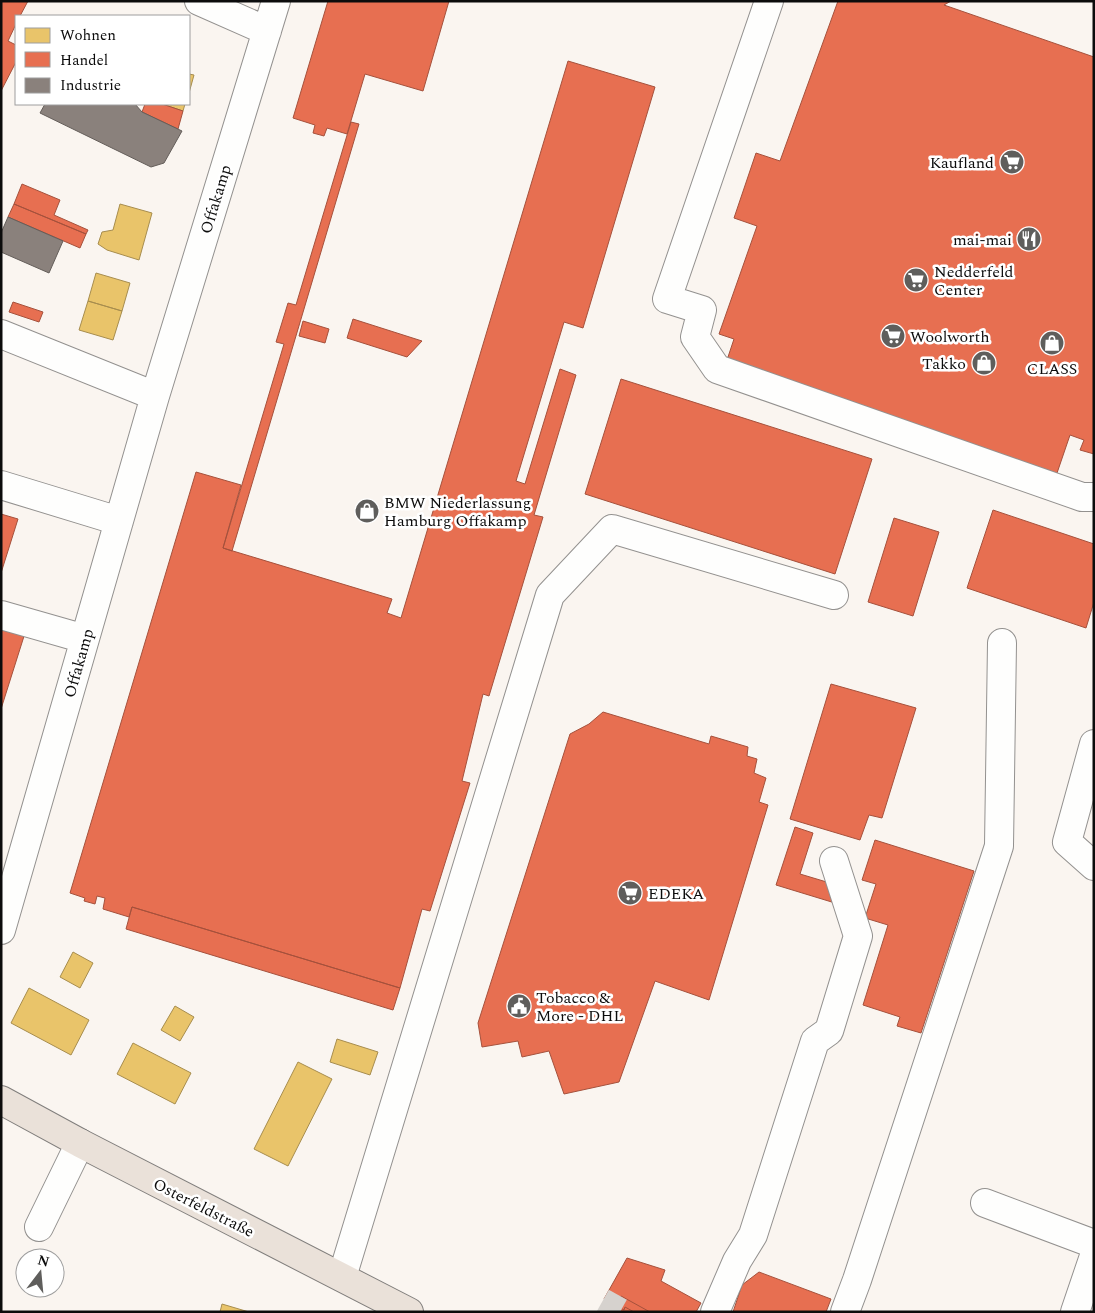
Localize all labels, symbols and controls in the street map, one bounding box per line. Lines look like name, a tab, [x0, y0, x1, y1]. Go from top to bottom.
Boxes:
legend	[15, 15, 190, 105]
text: Wohnen	[60, 24, 116, 47]
text: Handel	[60, 49, 108, 72]
text: Industrie	[60, 74, 121, 97]
supermarket icon: Kaufland	[999, 149, 1025, 175]
place label: Kaufland	[930, 151, 994, 175]
street label: Offakamp	[194, 162, 238, 237]
restaurant icon: mai-mai	[1016, 226, 1042, 252]
place label: mai-mai	[953, 228, 1012, 252]
place label: Nedderfeld Center	[934, 260, 1014, 302]
supermarket icon: Nedderfeld Center	[903, 267, 929, 293]
supermarket icon: Woolworth	[880, 323, 906, 349]
place label: Woolworth	[910, 325, 989, 349]
shop icon: CLASS	[1039, 330, 1065, 356]
shop icon: Takko	[971, 350, 997, 376]
place label: Takko	[922, 352, 966, 376]
place label: CLASS	[1027, 357, 1077, 381]
place label: BMW Niederlassung Hamburg Offakamp	[384, 491, 531, 533]
shop icon: BMW Niederlassung Hamburg Offakamp	[354, 498, 380, 524]
street label: Offakamp	[58, 626, 100, 701]
supermarket icon: EDEKA	[617, 880, 643, 906]
place label: EDEKA	[648, 882, 704, 906]
place label: Tobacco & More - DHL	[536, 986, 624, 1028]
public building icon: Tobacco & More - DHL	[506, 993, 532, 1019]
street label: Osterfeldstraße	[149, 1172, 258, 1244]
north arrow	[15, 1248, 65, 1298]
text: N	[35, 1249, 52, 1273]

